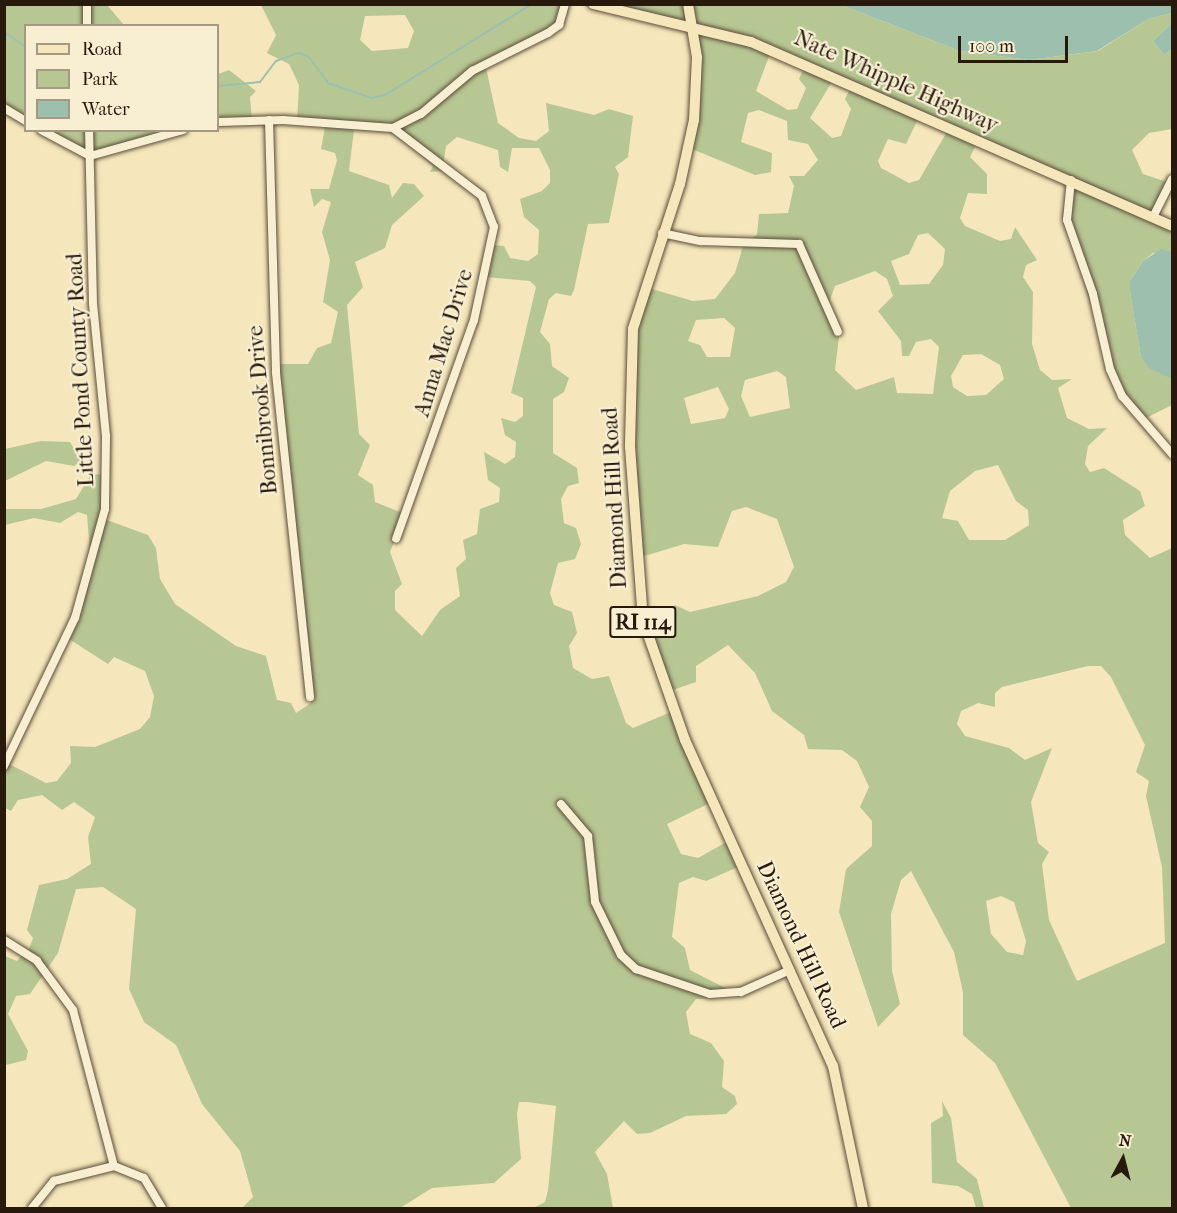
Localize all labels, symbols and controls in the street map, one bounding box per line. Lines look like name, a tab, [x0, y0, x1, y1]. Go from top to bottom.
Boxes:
legend	[24, 24, 219, 132]
scale bar	[961, 24, 1070, 62]
street label: Nate Whipple Highway	[790, 25, 1002, 139]
text: 100 m	[969, 36, 1014, 57]
text: Road	[82, 39, 122, 60]
text: Park	[82, 69, 118, 90]
text: Water	[82, 99, 130, 120]
street label: Little Pond County Road	[62, 252, 100, 488]
street label: Anna Mac Drive	[409, 266, 479, 420]
street label: Bonnibrook Drive	[242, 324, 284, 496]
street label: Diamond Hill Road	[597, 407, 633, 589]
road number: RI 114	[608, 604, 678, 640]
street label: Diamond Hill Road	[751, 857, 851, 1033]
north arrow	[1093, 1129, 1153, 1189]
text: N	[1118, 1130, 1132, 1151]

